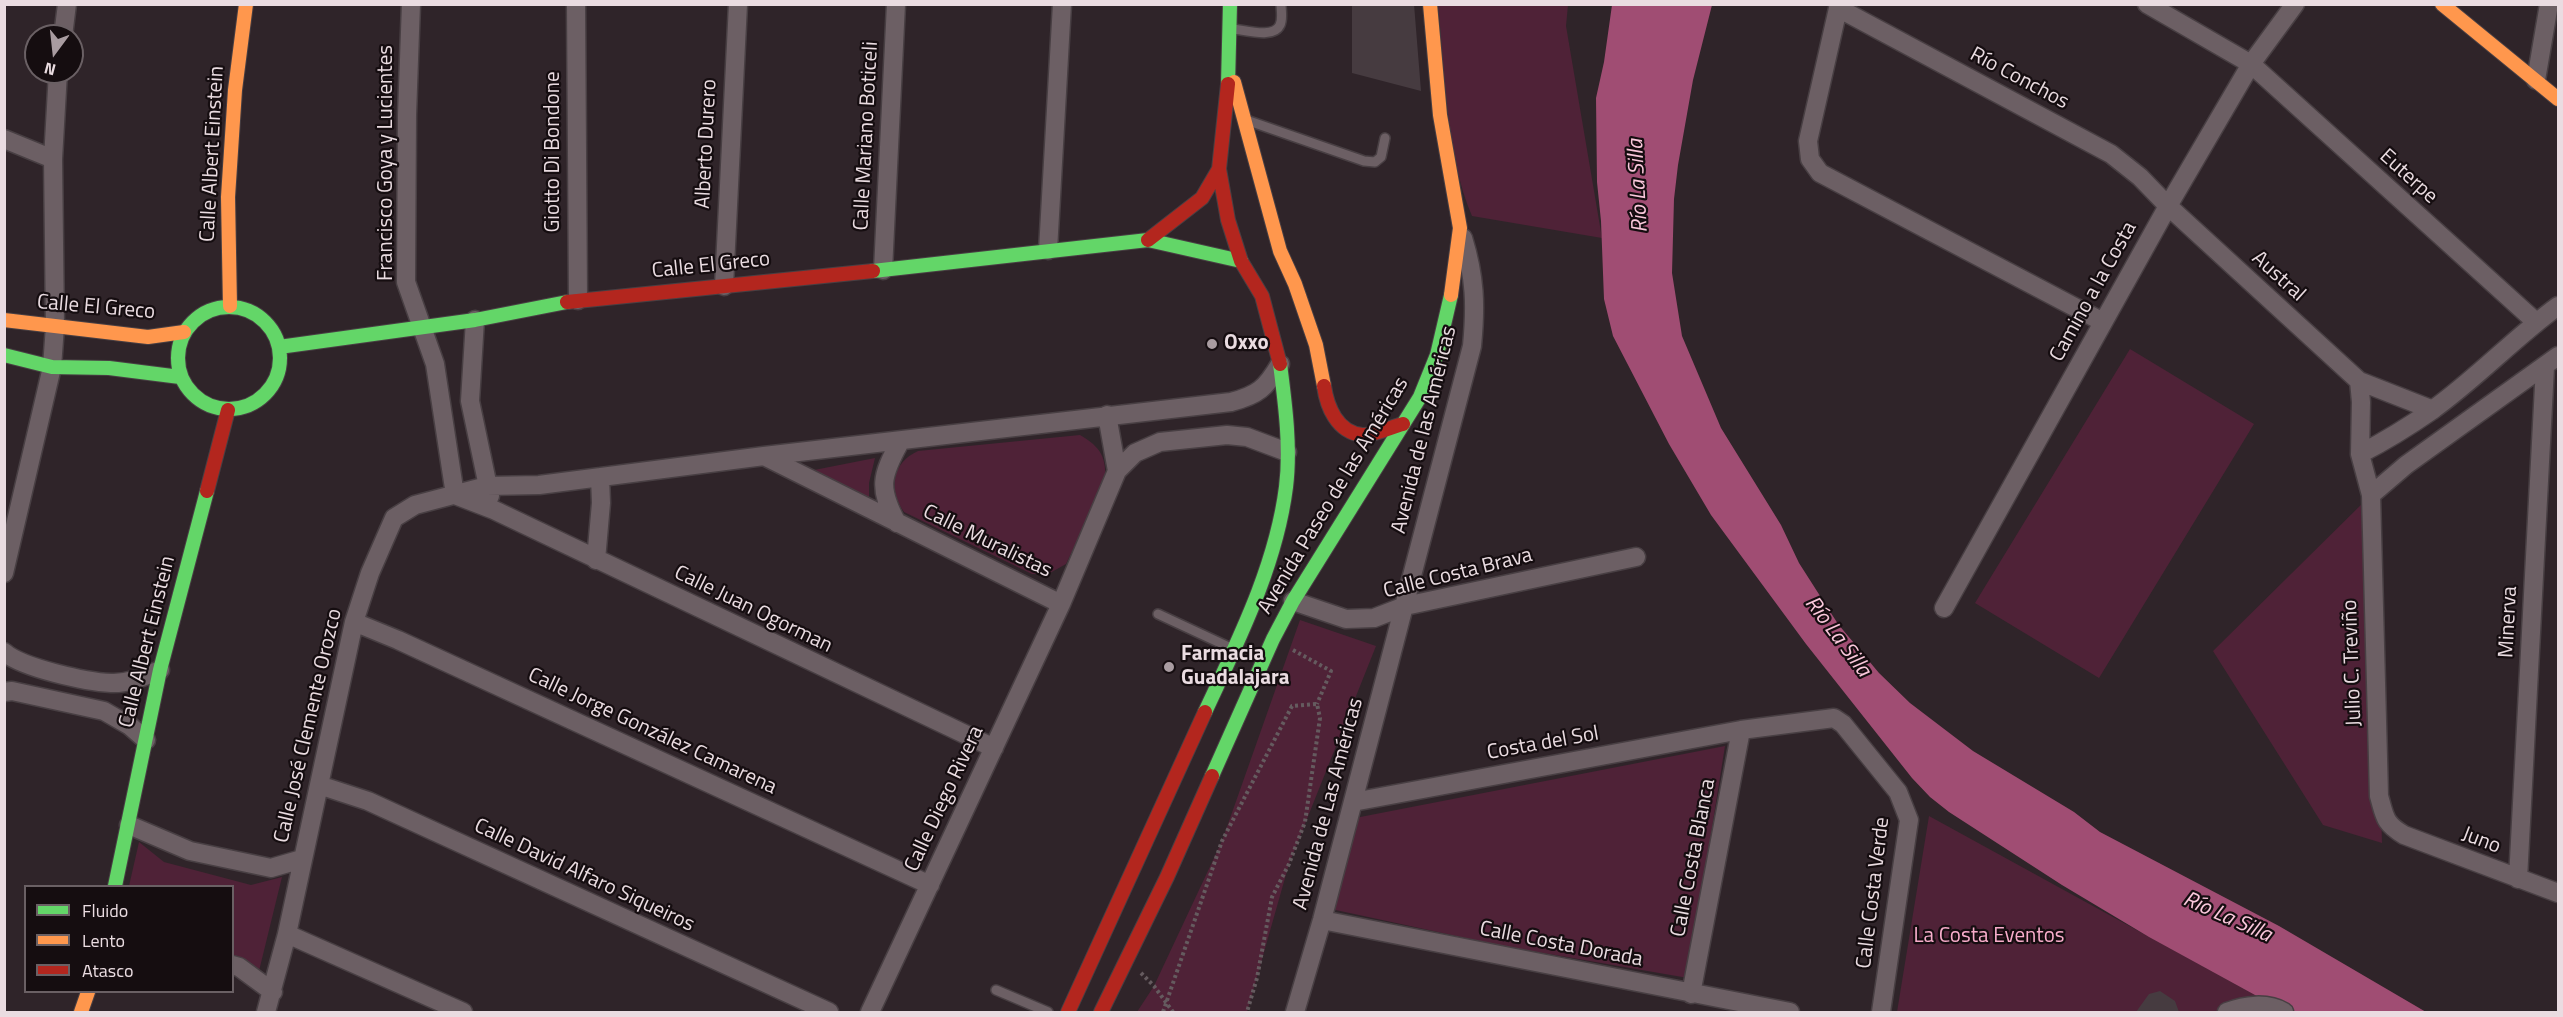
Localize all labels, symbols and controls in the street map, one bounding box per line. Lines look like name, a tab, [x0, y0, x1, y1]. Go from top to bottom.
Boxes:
north arrow	[24, 24, 84, 84]
street label: Calle Mariano Boticeli	[849, 41, 885, 231]
street label: Río Conchos	[1965, 42, 2073, 116]
street label: Francisco Goya y Lucientes	[374, 45, 400, 281]
text: N	[41, 56, 58, 82]
street label: Calle Albert Einstein	[196, 65, 230, 243]
street label: Giotto Di Bondone	[541, 71, 567, 233]
street label: Alberto Durero	[691, 78, 723, 210]
water label: Río La Silla	[1623, 138, 1655, 234]
street label: Euterpe	[2374, 144, 2442, 210]
street label: Camino a la Costa	[2045, 218, 2143, 366]
street label: Austral	[2246, 246, 2310, 308]
street label: Calle El Greco	[651, 247, 771, 285]
street label: Calle El Greco	[36, 290, 156, 326]
street label: Avenida de las Américas	[1387, 324, 1463, 536]
place label: Oxxo	[1224, 331, 1269, 357]
marker: Oxxo	[1205, 337, 1219, 351]
street label: Avenida Paseo de las Américas	[1253, 373, 1415, 619]
street label: Calle Muralistas	[918, 500, 1056, 584]
street label: Calle Costa Brava	[1381, 543, 1535, 605]
street label: Calle Albert Einstein	[114, 553, 182, 731]
street label: Calle Juan Ogorman	[670, 561, 836, 659]
street label: Minerva	[2495, 585, 2523, 659]
water label: Río La Silla	[1798, 592, 1876, 682]
street label: Julio C. Treviño	[2338, 599, 2368, 727]
street label: Calle José Clemente Orozco	[270, 607, 348, 845]
place label: Farmacia Guadalajara	[1181, 642, 1290, 692]
marker: Farmacia Guadalajara	[1162, 660, 1176, 674]
street label: Calle Jorge González Camarena	[524, 663, 780, 801]
street label: Avenida de Las Américas	[1289, 695, 1369, 913]
street label: Calle Diego Rivera	[900, 722, 990, 876]
street label: Costa del Sol	[1485, 722, 1601, 766]
street label: Calle Costa Blanca	[1666, 777, 1722, 939]
street label: Calle David Alfaro Siqueiros	[470, 814, 698, 938]
street label: Calle Costa Verde	[1852, 816, 1896, 970]
street label: Juno	[2458, 822, 2504, 860]
legend	[24, 885, 234, 993]
water label: Río La Silla	[2179, 887, 2275, 949]
text: Fluido	[82, 897, 128, 924]
street label: Calle Costa Dorada	[1477, 917, 1645, 973]
park label: La Costa Eventos	[1913, 924, 2065, 950]
text: Lento	[82, 927, 125, 954]
text: Atasco	[82, 957, 133, 984]

